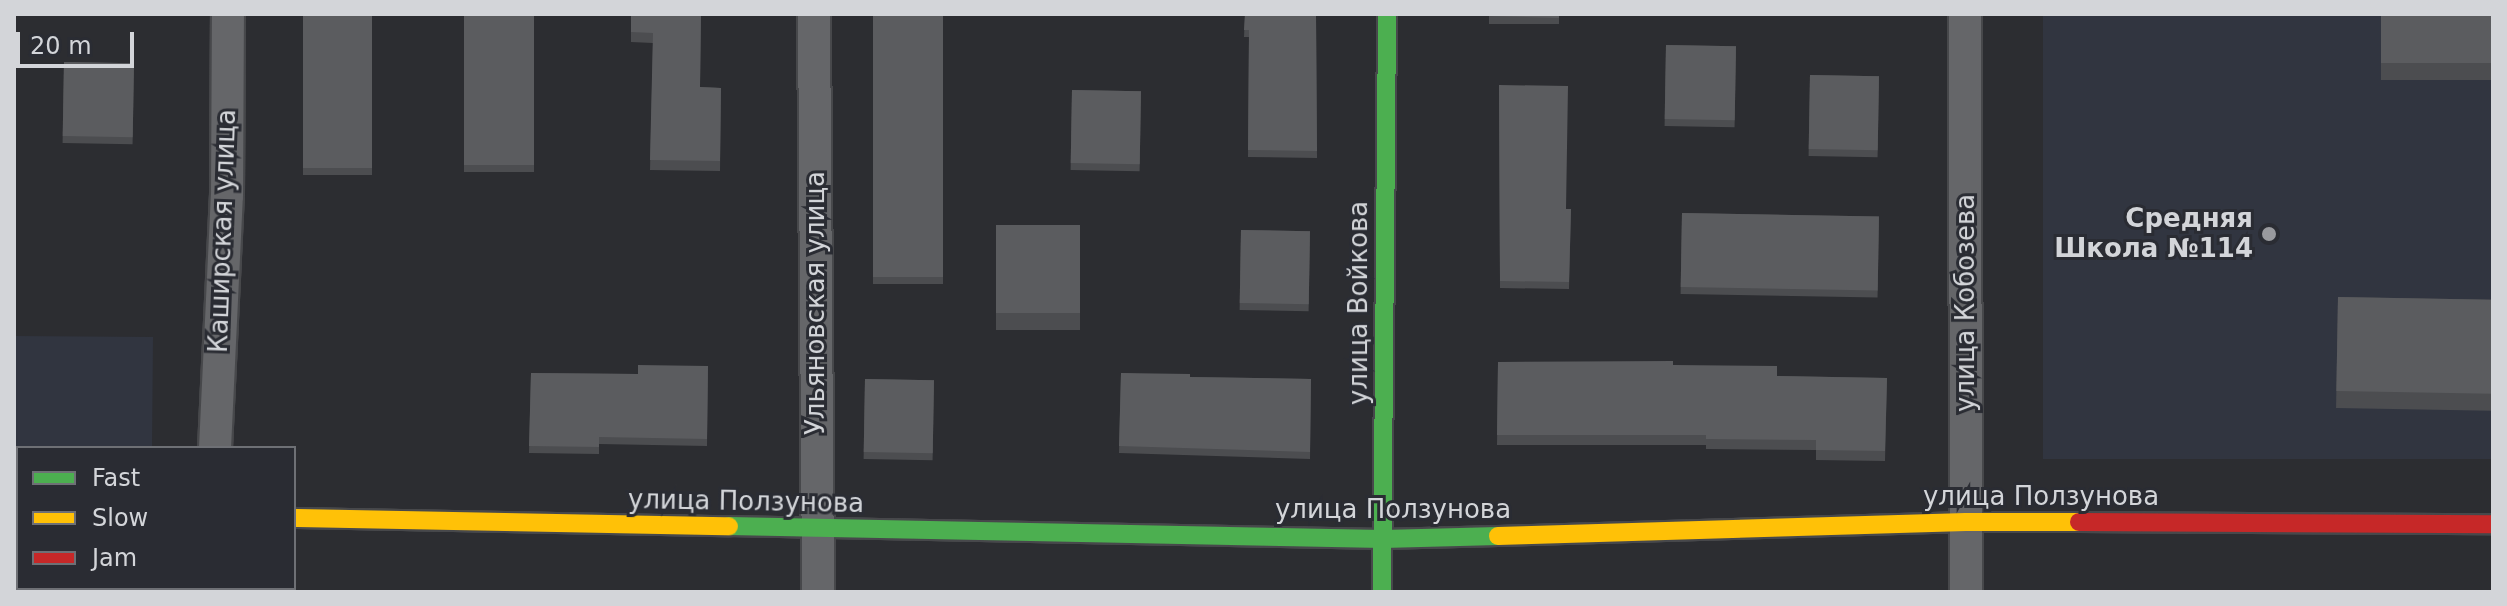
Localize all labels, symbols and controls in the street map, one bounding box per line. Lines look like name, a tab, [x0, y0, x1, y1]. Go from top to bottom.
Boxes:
scale bar	[20, 16, 138, 66]
text: 20 m	[30, 32, 92, 60]
street label: Каширская улица	[203, 109, 243, 353]
street label: Ульяновская улица	[800, 171, 832, 435]
street label: улица Кобозева	[1950, 194, 1982, 412]
street label: улица Войкова	[1343, 201, 1375, 405]
place label: Средняя Школа №114	[2054, 203, 2253, 264]
marker: Средняя Школа №114	[2260, 225, 2278, 243]
legend	[16, 446, 296, 590]
text: Fast	[92, 464, 140, 492]
street label: улица Ползунова	[1923, 481, 2159, 513]
street label: улица Ползунова	[628, 484, 864, 520]
street label: улица Ползунова	[1275, 494, 1511, 526]
text: Slow	[92, 504, 148, 532]
text: Jam	[92, 544, 137, 572]

